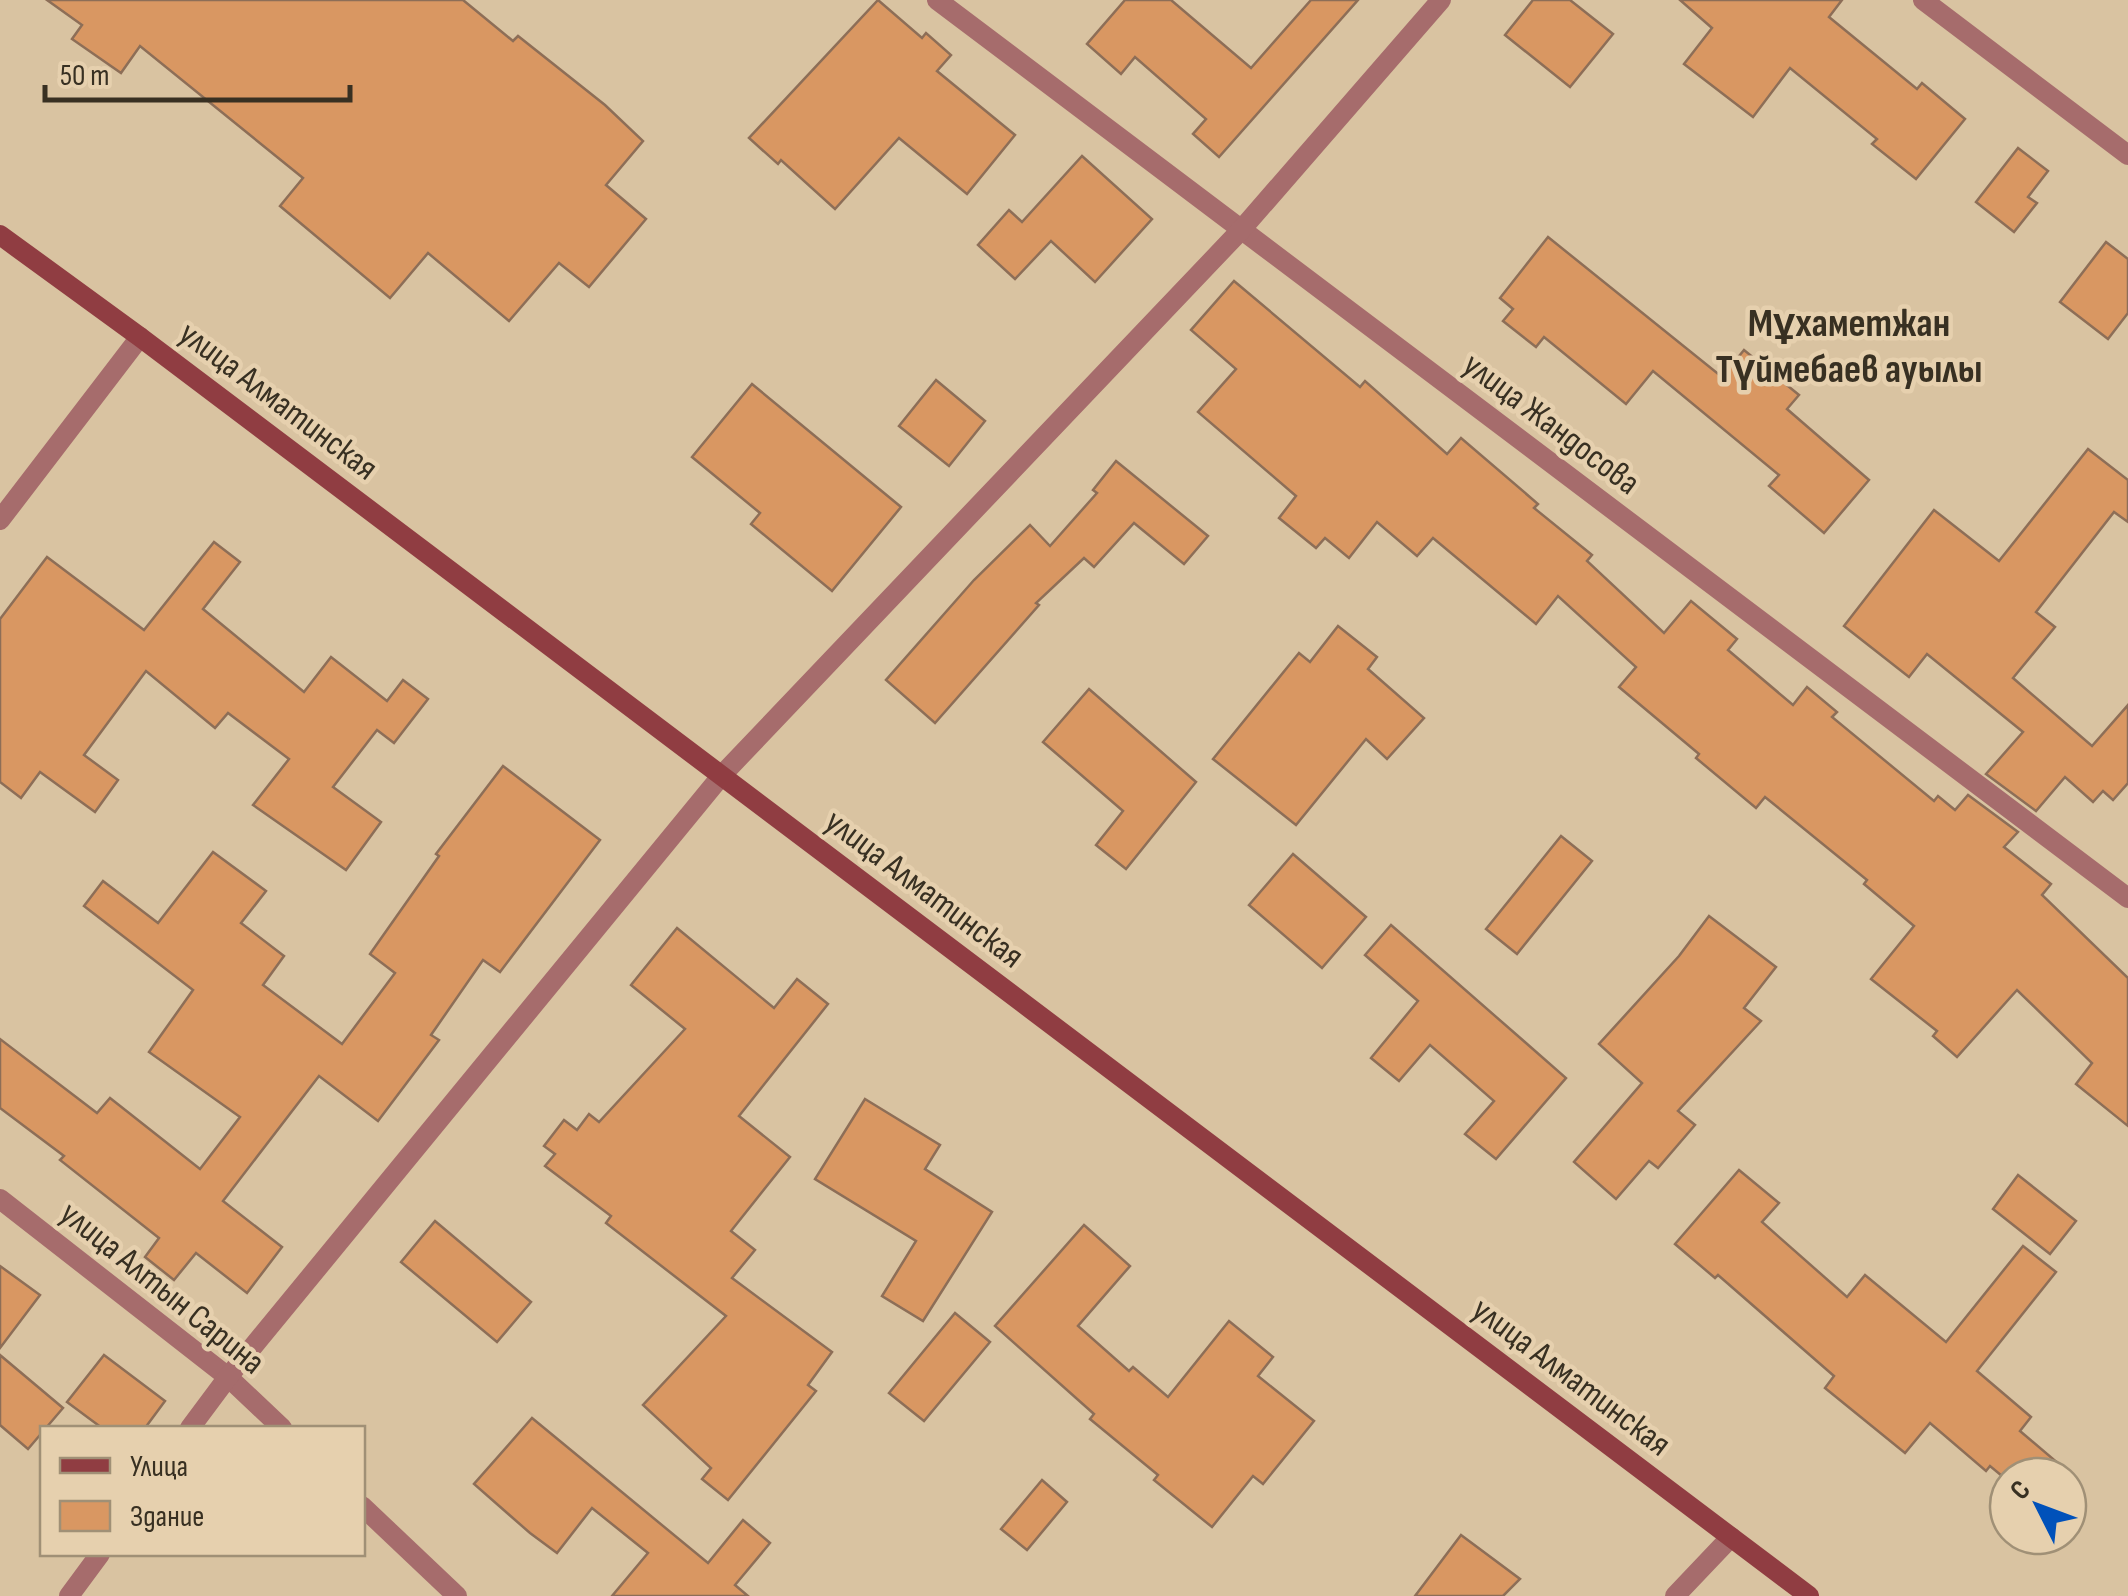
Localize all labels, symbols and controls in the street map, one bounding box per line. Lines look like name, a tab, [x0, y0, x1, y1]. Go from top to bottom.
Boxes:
scale bar	[45, 40, 350, 102]
text: 50 m	[60, 58, 109, 94]
district label: Мұхаметжан Түймебаев ауылы	[1716, 300, 1982, 394]
street label: улица Алматинская	[170, 312, 386, 490]
street label: улица Жандосова	[1454, 344, 1648, 505]
street label: улица Алматинская	[816, 800, 1032, 978]
street label: улица Алтын Сарина	[51, 1192, 273, 1384]
street label: улица Алматинская	[1463, 1288, 1679, 1466]
legend	[40, 1426, 365, 1556]
text: Улица	[130, 1449, 188, 1485]
north arrow	[1988, 1456, 2088, 1556]
text: С	[2003, 1474, 2038, 1507]
text: Здание	[130, 1499, 204, 1535]

